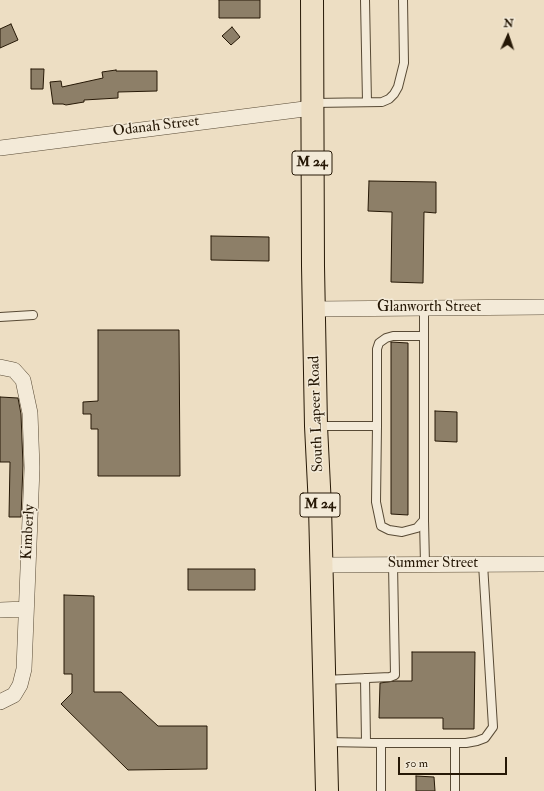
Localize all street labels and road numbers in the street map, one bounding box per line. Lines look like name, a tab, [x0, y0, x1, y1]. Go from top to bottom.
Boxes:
street label: Odanah Street	[112, 113, 200, 141]
road number: M 24	[292, 151, 332, 175]
street label: Glanworth Street	[377, 299, 481, 317]
street label: South Lapeer Road	[306, 356, 328, 472]
road number: M 24	[300, 493, 340, 517]
street label: Kimberly	[19, 504, 39, 560]
street label: Summer Street	[388, 555, 478, 573]

